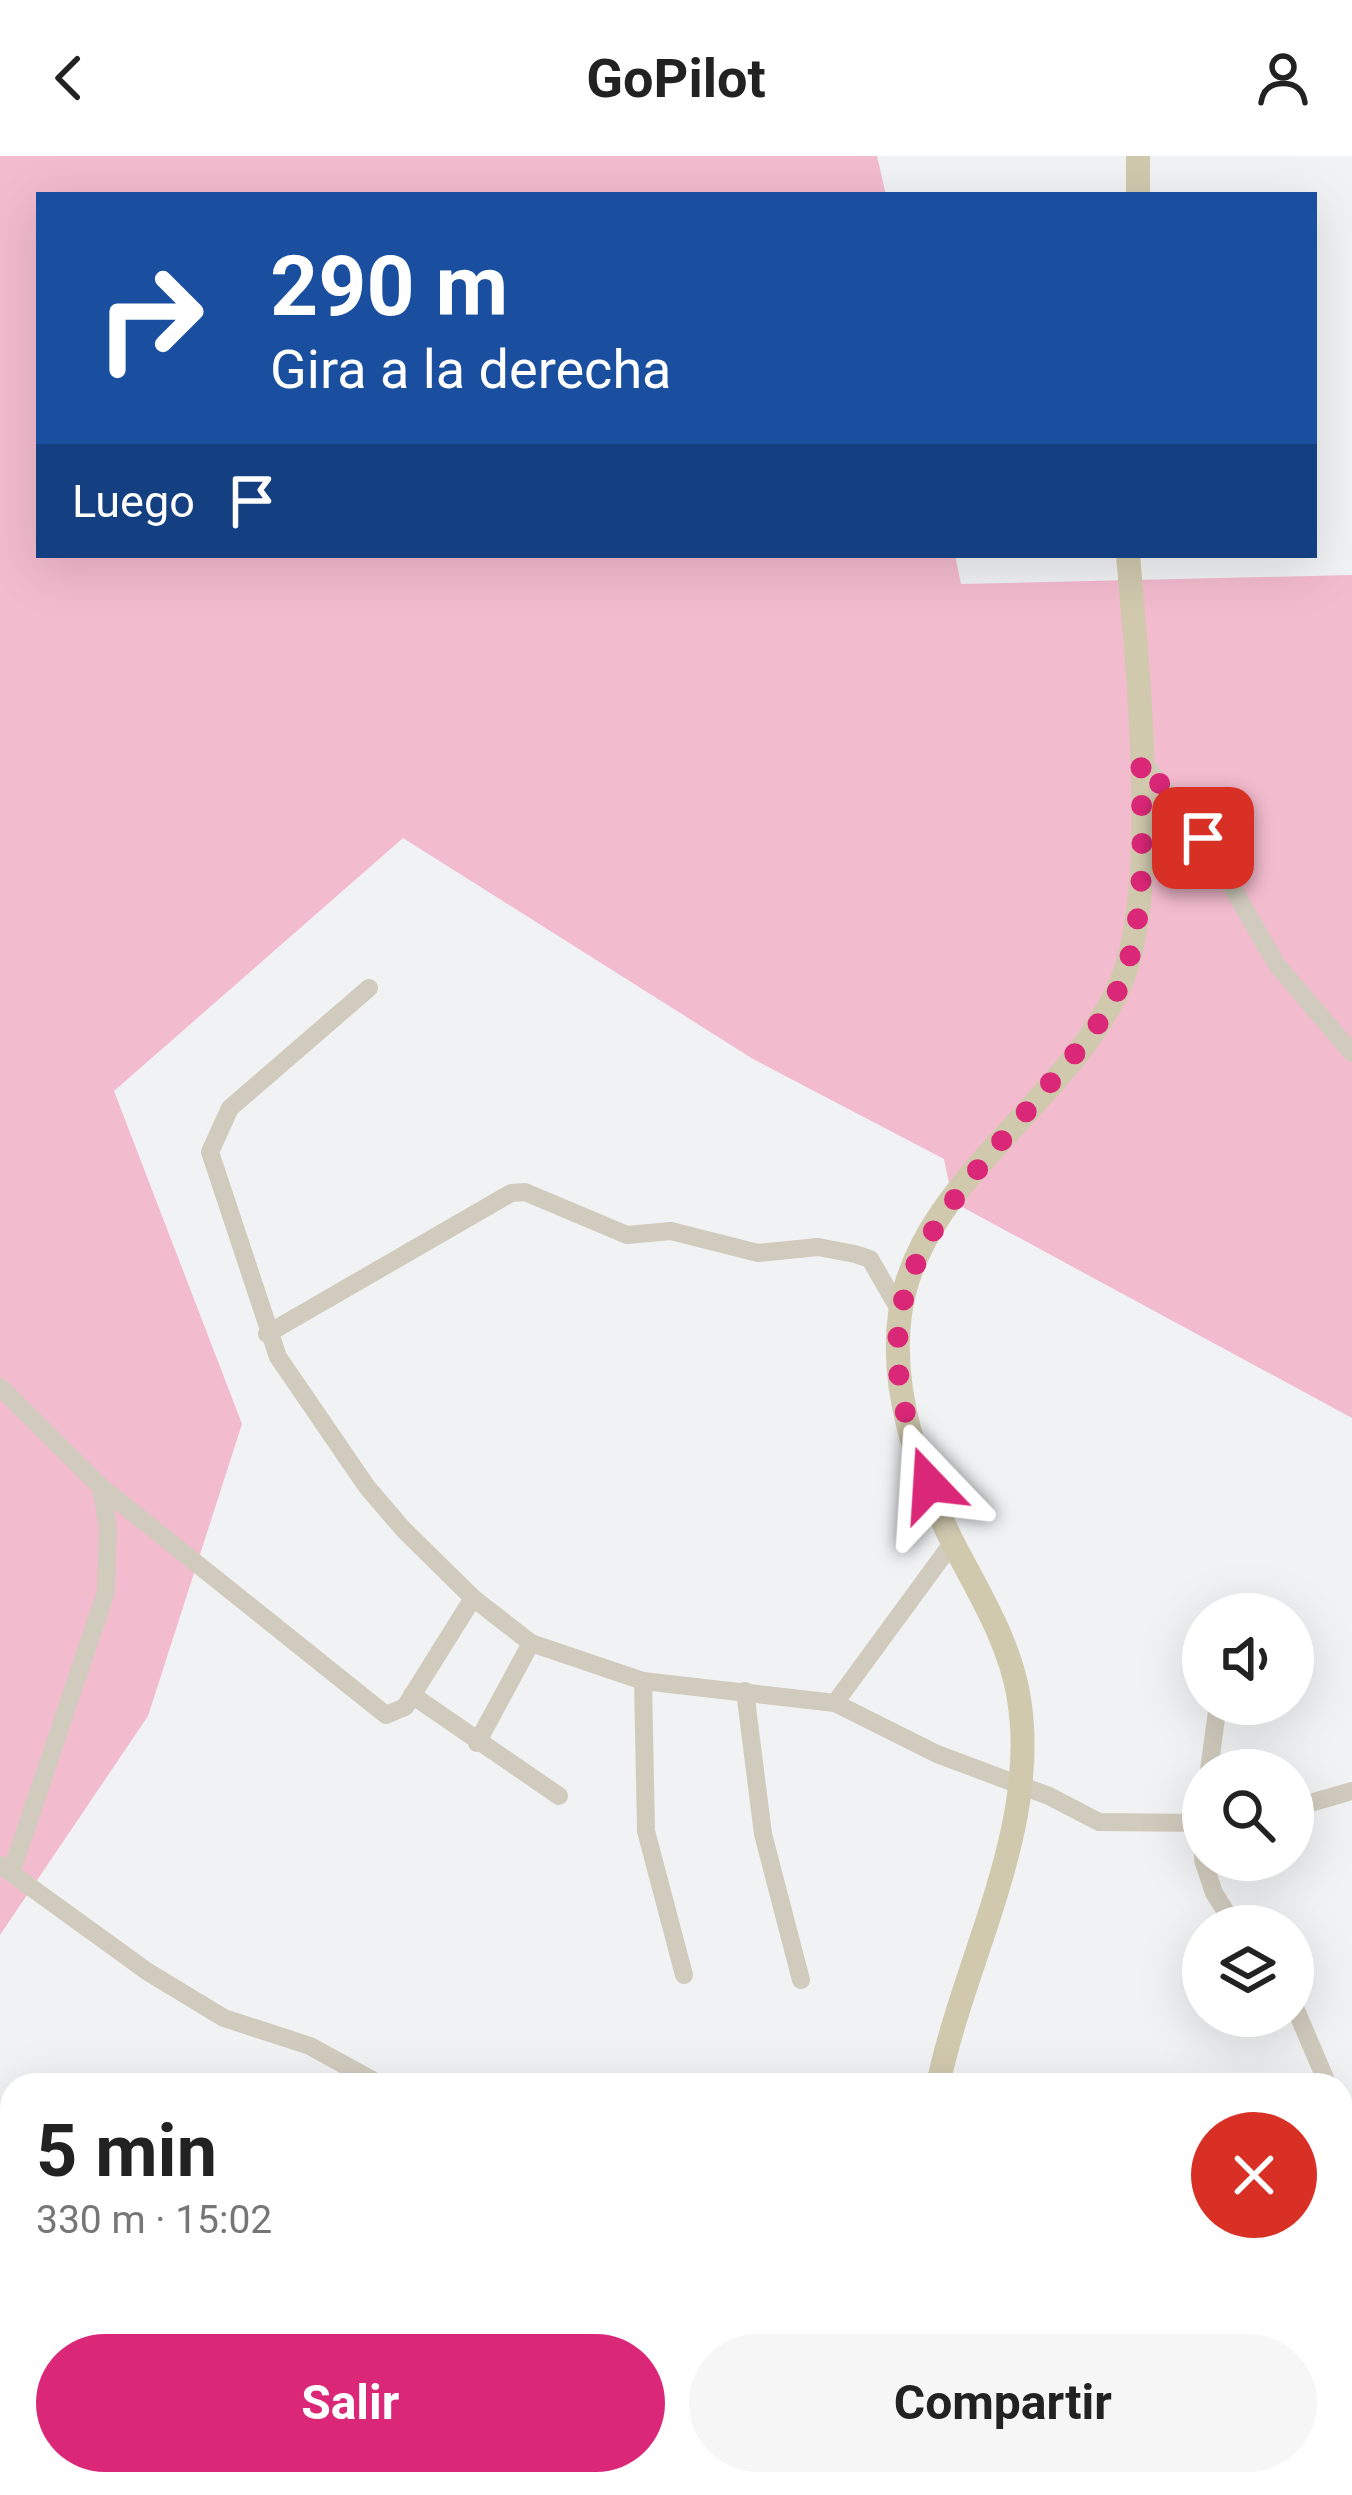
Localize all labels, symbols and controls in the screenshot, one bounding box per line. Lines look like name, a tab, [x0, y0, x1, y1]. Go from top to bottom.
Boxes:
icon: back	[36, 45, 102, 111]
icon: person	[1250, 45, 1316, 111]
text: GoPilot	[586, 47, 766, 110]
text: 290 m	[270, 237, 508, 336]
icon: right	[72, 240, 228, 396]
text: Gira a la derecha	[270, 338, 672, 401]
icon: arrive	[219, 468, 285, 534]
text: Luego	[72, 475, 195, 528]
pin	[1152, 787, 1254, 889]
icon: arrive	[1170, 805, 1236, 871]
position arrow	[866, 1421, 992, 1547]
map controls	[1182, 1593, 1314, 2037]
button: sound	[1182, 1593, 1314, 1725]
button: search	[1182, 1749, 1314, 1881]
button: layers	[1182, 1905, 1314, 2037]
text: 5 min	[36, 2109, 217, 2194]
button: close	[1191, 2112, 1317, 2238]
text: 330 m · 15:02	[36, 2197, 272, 2243]
button: Salir	[36, 2334, 665, 2472]
button: Compartir	[689, 2334, 1317, 2472]

